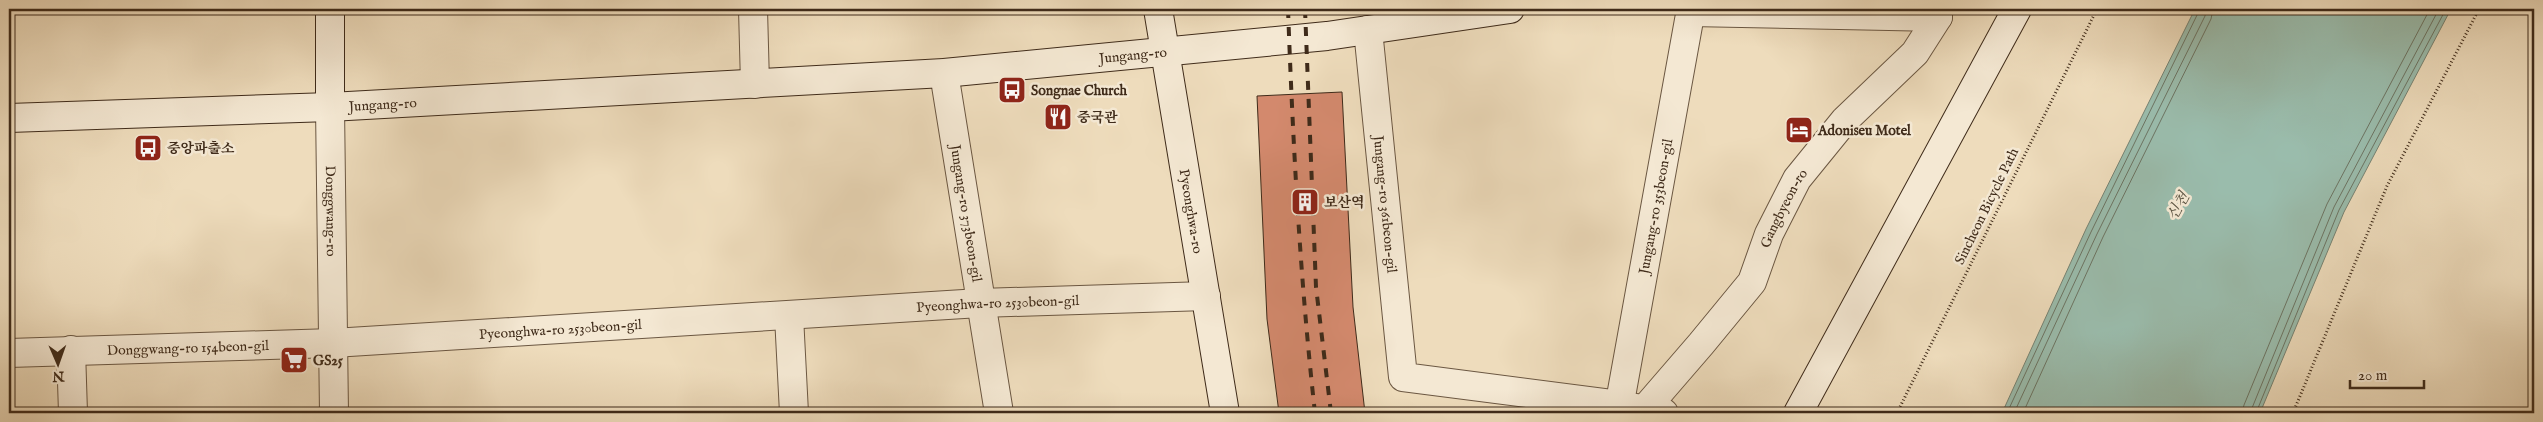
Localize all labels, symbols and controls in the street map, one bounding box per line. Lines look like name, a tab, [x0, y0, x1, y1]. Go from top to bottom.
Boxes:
street label: Jungang-ro	[1096, 43, 1168, 68]
bus stop icon: Songnae Church	[997, 75, 1027, 105]
place label: Songnae Church	[1031, 82, 1127, 100]
street label: Jungang-ro	[346, 94, 418, 116]
restaurant icon: 중국관	[1043, 102, 1073, 132]
place label: 중국관	[1077, 109, 1118, 127]
hotel icon: Adoniseu Motel	[1784, 115, 1814, 145]
place label: Adoniseu Motel	[1817, 122, 1912, 140]
bus stop icon: 중앙파출소	[133, 133, 163, 163]
street label: Jungang-ro 361beon-gil	[1368, 133, 1400, 274]
street label: Jungang-ro 353beon-gil	[1635, 137, 1677, 278]
place label: 중앙파출소	[167, 140, 235, 158]
street label: Jungang-ro 373beon-gil	[945, 141, 986, 283]
street label: Sincheon Bicycle Path	[1951, 145, 2023, 268]
street label: Donggwang-ro	[321, 165, 340, 257]
street label: Gangbyeon-ro	[1757, 165, 1812, 250]
street label: Pyeonghwa-ro	[1175, 168, 1207, 256]
building icon: 보산역	[1290, 187, 1320, 217]
water label: 신천	[2163, 188, 2195, 224]
place label: 보산역	[1324, 194, 1365, 212]
street label: Pyeonghwa-ro 2530beon-gil	[916, 292, 1080, 317]
street label: Pyeonghwa-ro 2530beon-gil	[479, 316, 643, 344]
street label: Donggwang-ro 154beon-gil	[107, 337, 269, 360]
north arrow	[32, 340, 82, 390]
supermarket icon: GS25	[279, 345, 309, 375]
place label: GS25	[313, 352, 343, 370]
scale bar	[2350, 357, 2424, 389]
text: 20 m	[2358, 366, 2388, 385]
text: N	[52, 367, 66, 385]

